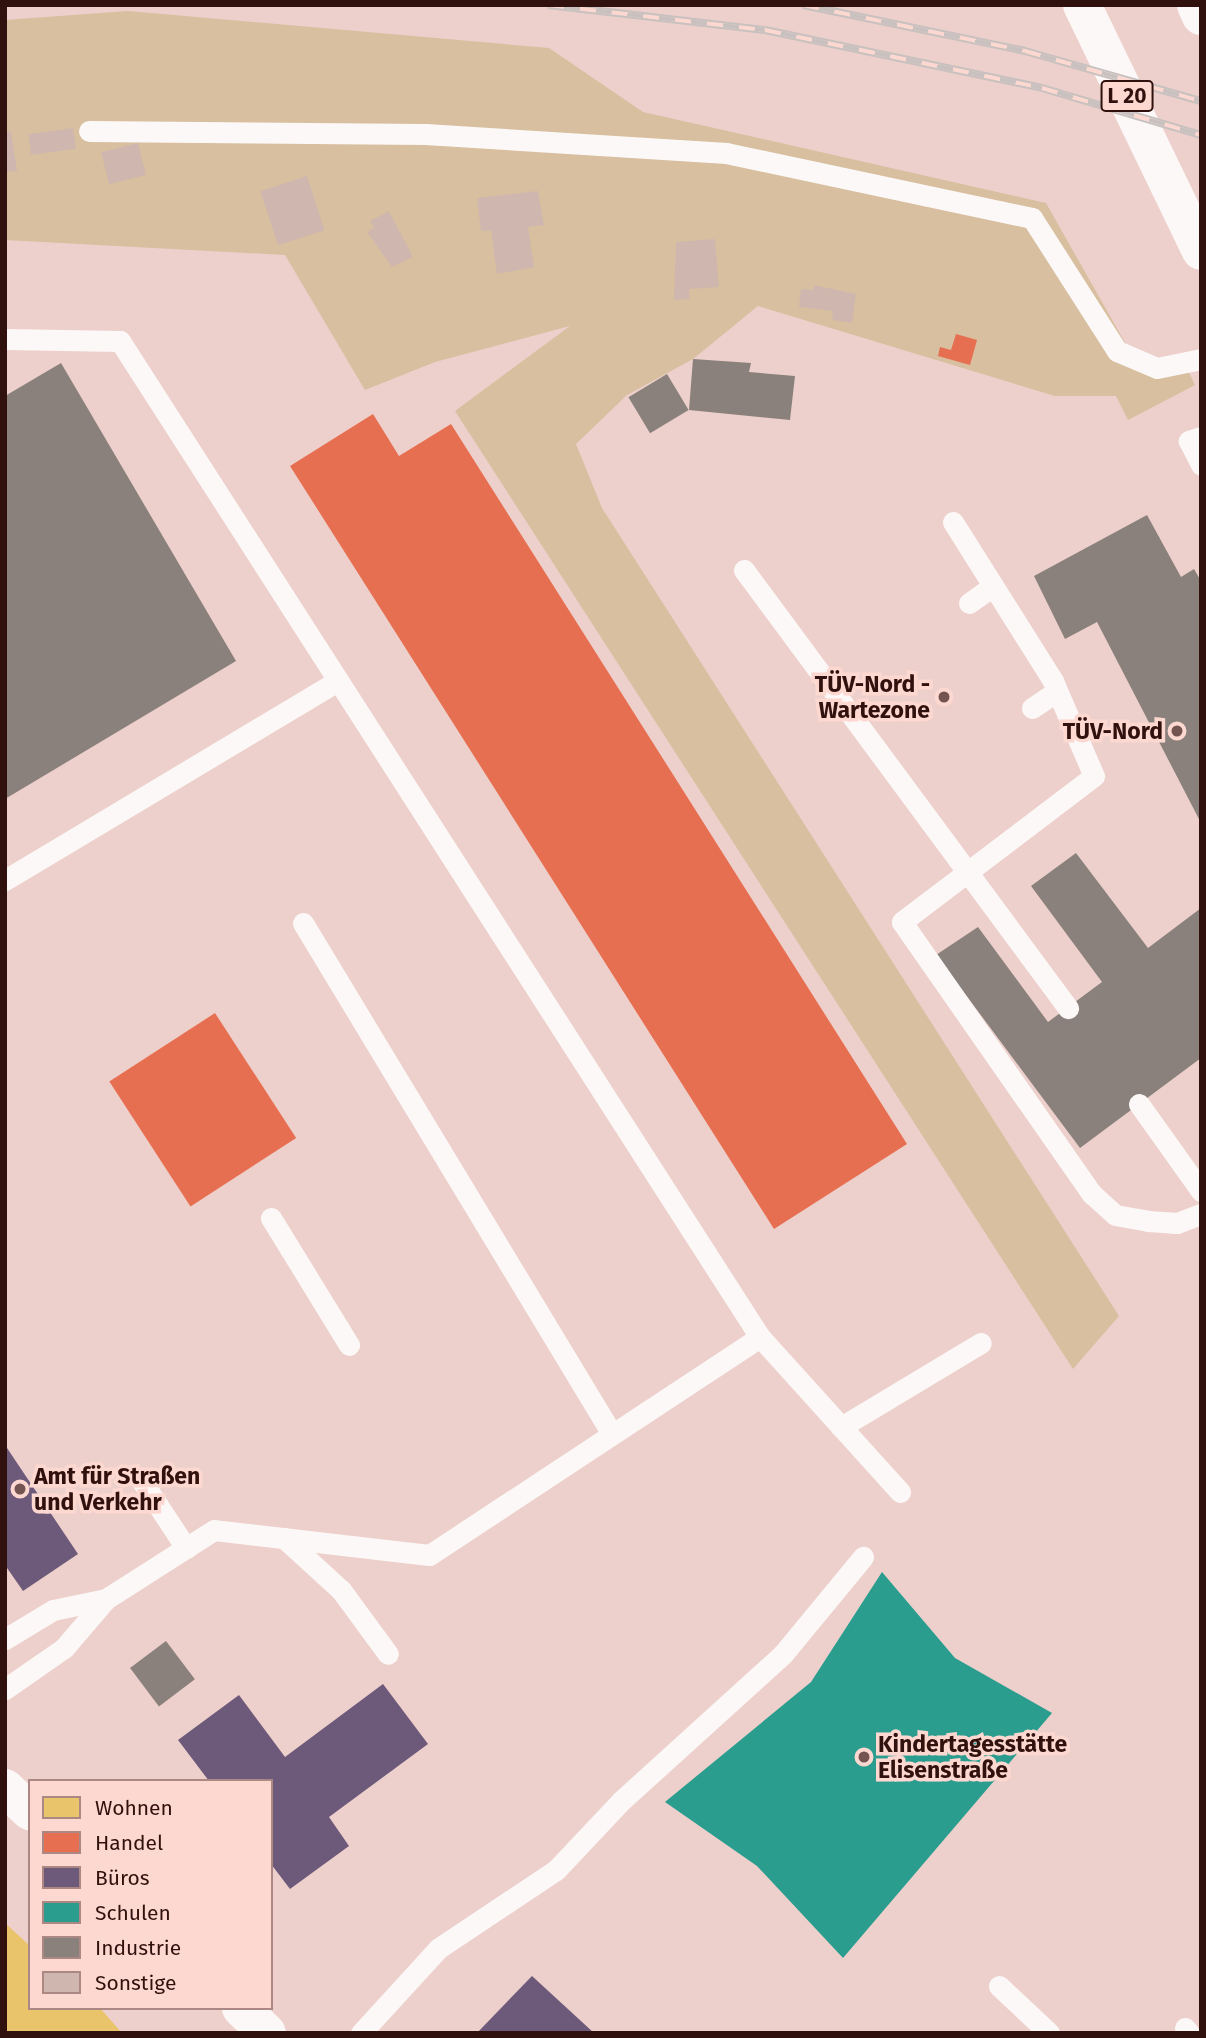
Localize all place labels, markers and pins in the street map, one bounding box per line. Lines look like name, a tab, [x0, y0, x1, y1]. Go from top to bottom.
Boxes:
place label: TÜV-Nord - Wartezone	[815, 670, 930, 724]
marker: TÜV-Nord - Wartezone	[936, 689, 952, 705]
place label: TÜV-Nord	[1063, 717, 1163, 745]
marker: TÜV-Nord	[1169, 723, 1185, 739]
place label: Amt für Straßen und Verkehr	[34, 1462, 200, 1516]
marker: Amt für Straßen und Verkehr	[12, 1481, 28, 1497]
place label: Kindertagesstätte Elisenstraße	[878, 1730, 1067, 1784]
marker: Kindertagesstätte Elisenstraße	[856, 1749, 872, 1765]

